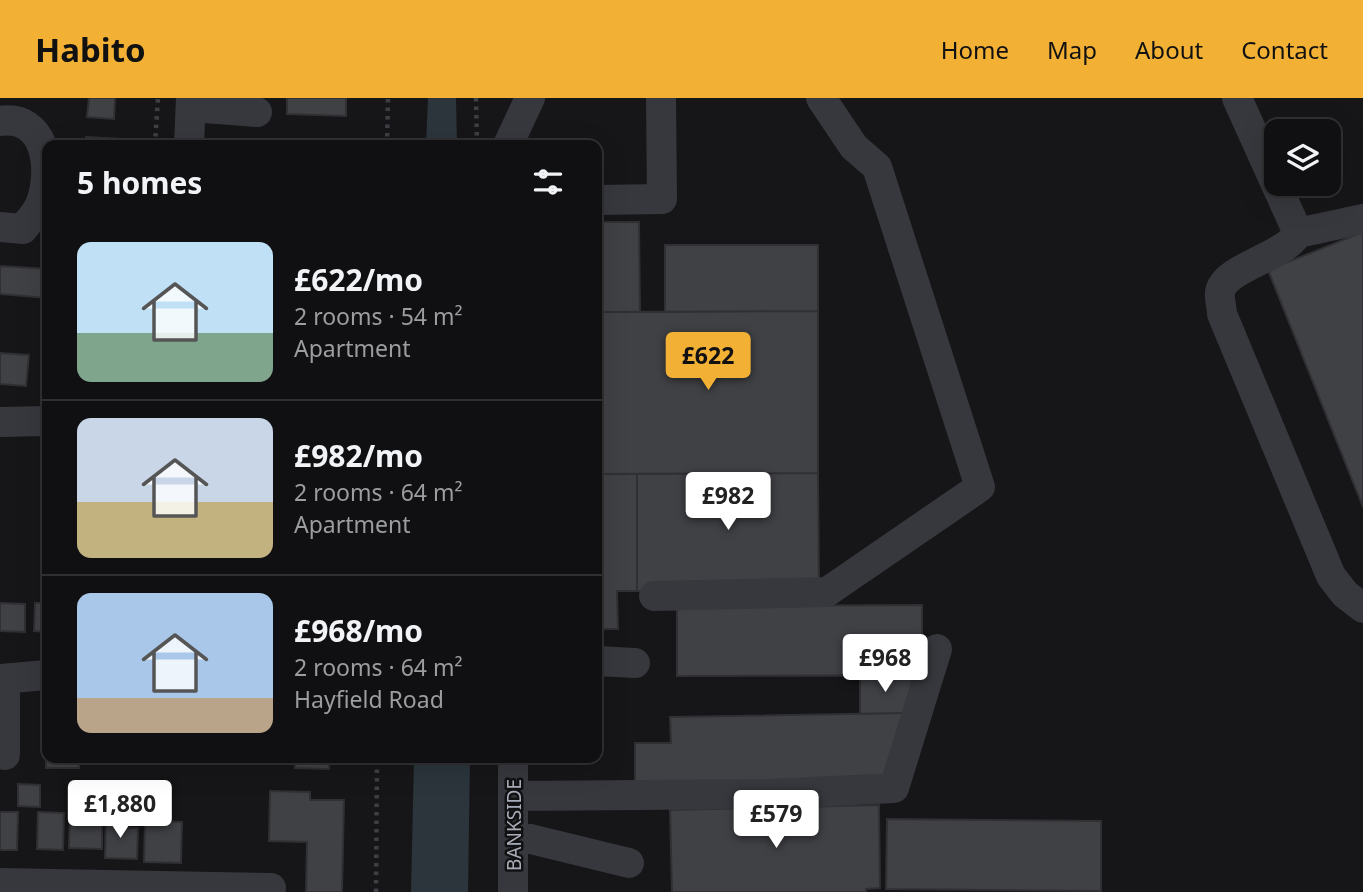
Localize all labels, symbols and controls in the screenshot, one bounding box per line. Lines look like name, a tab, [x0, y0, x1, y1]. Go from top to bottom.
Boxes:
text: Habito	[35, 27, 146, 72]
text: Home	[941, 33, 1009, 66]
text: Map	[1047, 33, 1097, 66]
text: About	[1135, 33, 1203, 66]
text: Contact	[1241, 33, 1328, 66]
map controls	[1264, 119, 1341, 196]
button: layers	[1264, 119, 1341, 196]
text: 5 homes	[77, 162, 202, 203]
icon: filters	[529, 163, 567, 201]
text: £622/mo	[294, 259, 423, 300]
icon: home	[133, 270, 217, 354]
text: 2 rooms · 54 m²	[294, 300, 463, 332]
text: Apartment	[294, 332, 411, 364]
pin: £622	[667, 332, 749, 392]
text: £622	[682, 339, 734, 371]
text: £982/mo	[294, 435, 423, 476]
icon: home	[133, 446, 217, 530]
pin: £982	[687, 472, 769, 532]
text: 2 rooms · 64 m²	[294, 476, 463, 508]
text: £982	[702, 479, 754, 511]
text: Apartment	[294, 508, 411, 540]
text: £968/mo	[294, 610, 423, 651]
icon: home	[133, 621, 217, 705]
pin: £968	[844, 634, 926, 694]
text: £968	[859, 641, 911, 673]
text: 2 rooms · 64 m²	[294, 651, 463, 683]
text: Hayfield Road	[294, 683, 444, 715]
street label: BANKSIDE	[501, 779, 527, 871]
pin: £1,880	[63, 780, 177, 840]
text: £1,880	[84, 787, 156, 819]
pin: £579	[735, 790, 817, 850]
text: £579	[750, 797, 802, 829]

